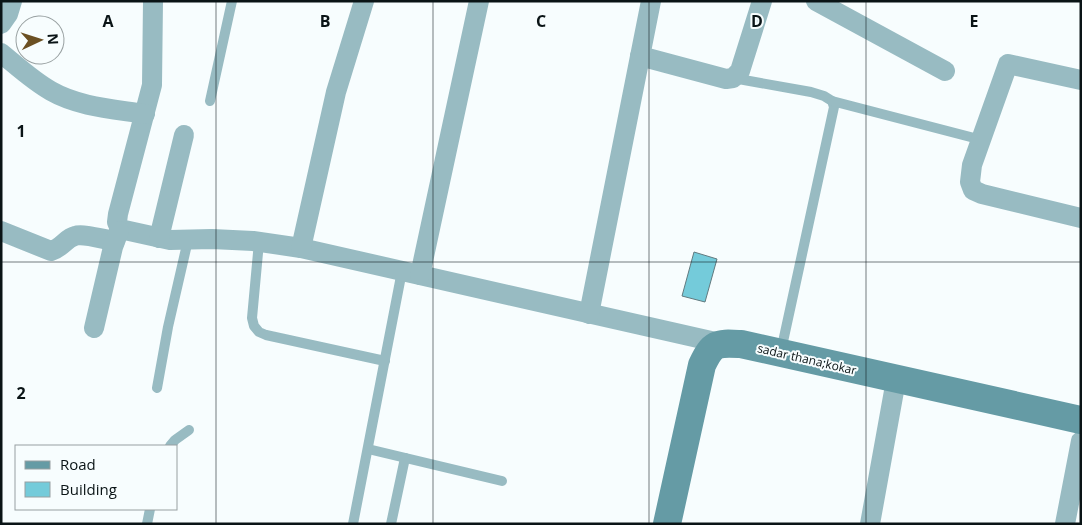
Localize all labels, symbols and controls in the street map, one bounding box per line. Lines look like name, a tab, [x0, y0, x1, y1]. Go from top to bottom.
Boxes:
text: A	[102, 10, 114, 32]
text: B	[320, 10, 330, 32]
text: C	[536, 10, 546, 32]
text: D	[751, 10, 763, 32]
text: E	[970, 10, 979, 32]
north arrow	[15, 15, 65, 65]
text: N	[44, 33, 63, 45]
text: 1	[16, 120, 26, 142]
street label: sadar thana;kokar	[756, 339, 858, 379]
text: 2	[16, 382, 26, 404]
legend	[15, 445, 178, 510]
text: Road	[60, 454, 96, 474]
text: Building	[60, 479, 117, 499]

